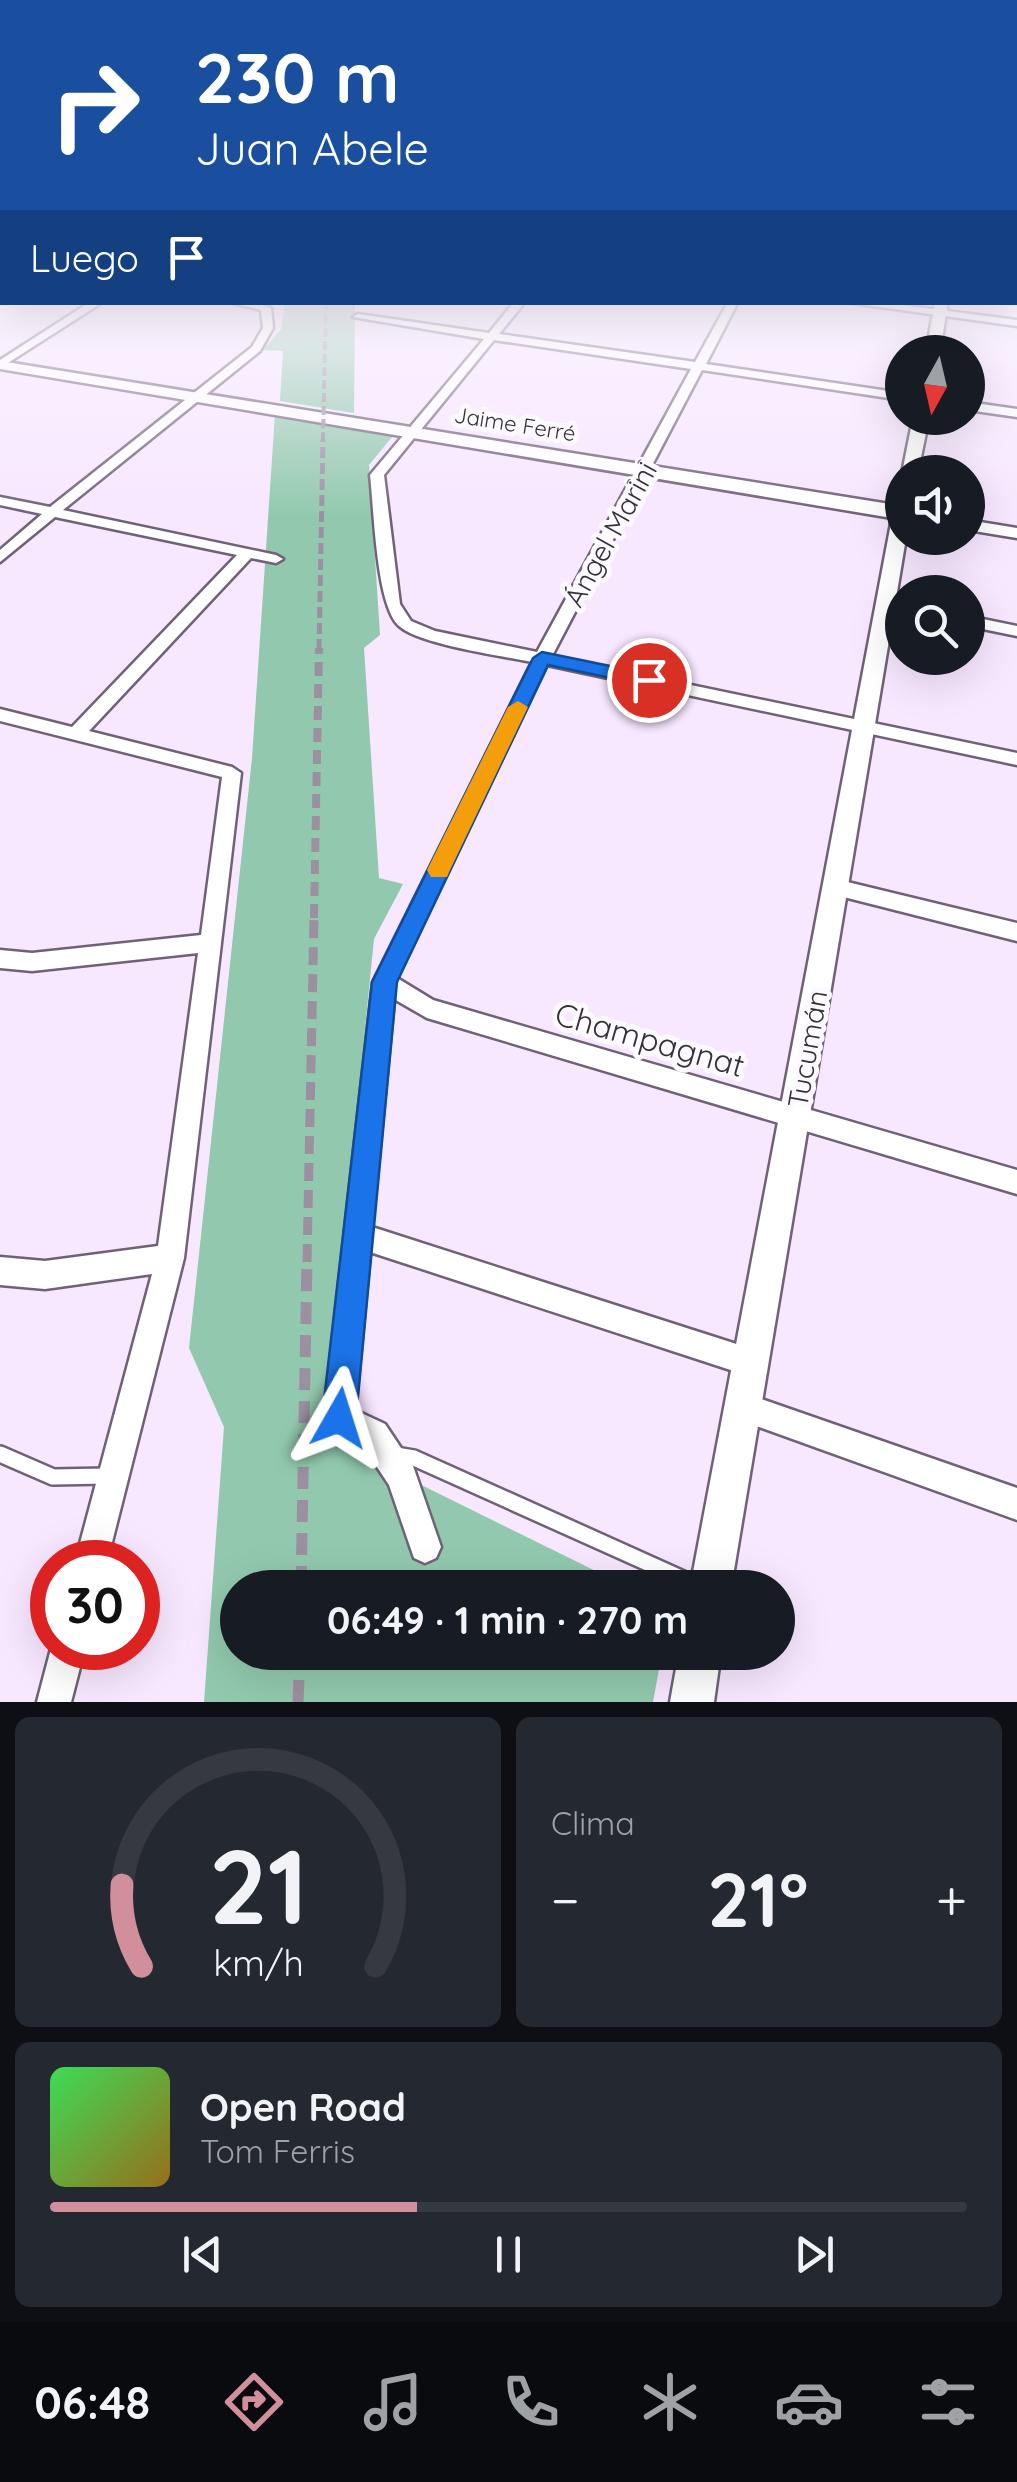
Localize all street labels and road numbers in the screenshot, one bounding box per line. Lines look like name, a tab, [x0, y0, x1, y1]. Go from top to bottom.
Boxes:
street label: Jaime Ferré	[452, 401, 578, 447]
street label: Ángel Marini	[556, 455, 664, 613]
street label: Tucumán	[779, 988, 835, 1110]
street label: Champagnat	[551, 993, 749, 1085]

